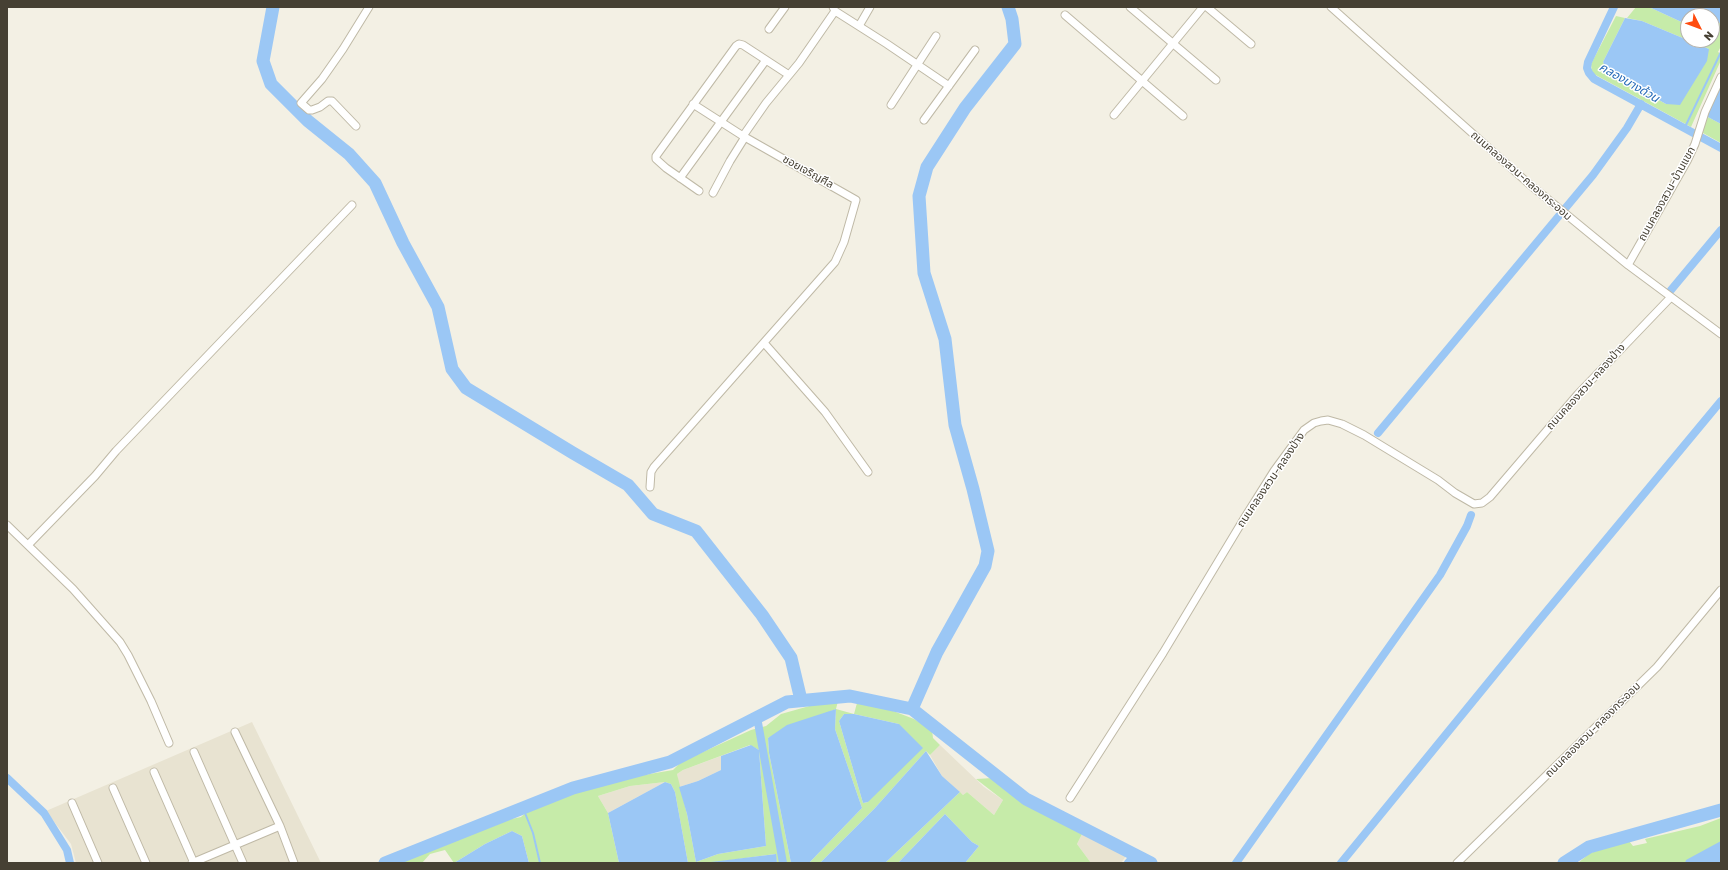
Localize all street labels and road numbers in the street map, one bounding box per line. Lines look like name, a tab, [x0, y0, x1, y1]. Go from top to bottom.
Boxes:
street label: ถนนคลองสวน-คลองกระออม	[1468, 129, 1574, 223]
street label: ถนนคลองสวน-บ้านแขก	[1636, 145, 1698, 243]
street label: ซอยเจริญศีล	[780, 153, 836, 191]
street label: ถนนคลองสวน-คลองป่าง	[1544, 341, 1628, 433]
street label: ถนนคลองสวน-คลองป่าง	[1234, 430, 1308, 530]
street label: ถนนคลองสวน-คลองกระออม	[1543, 680, 1643, 780]

